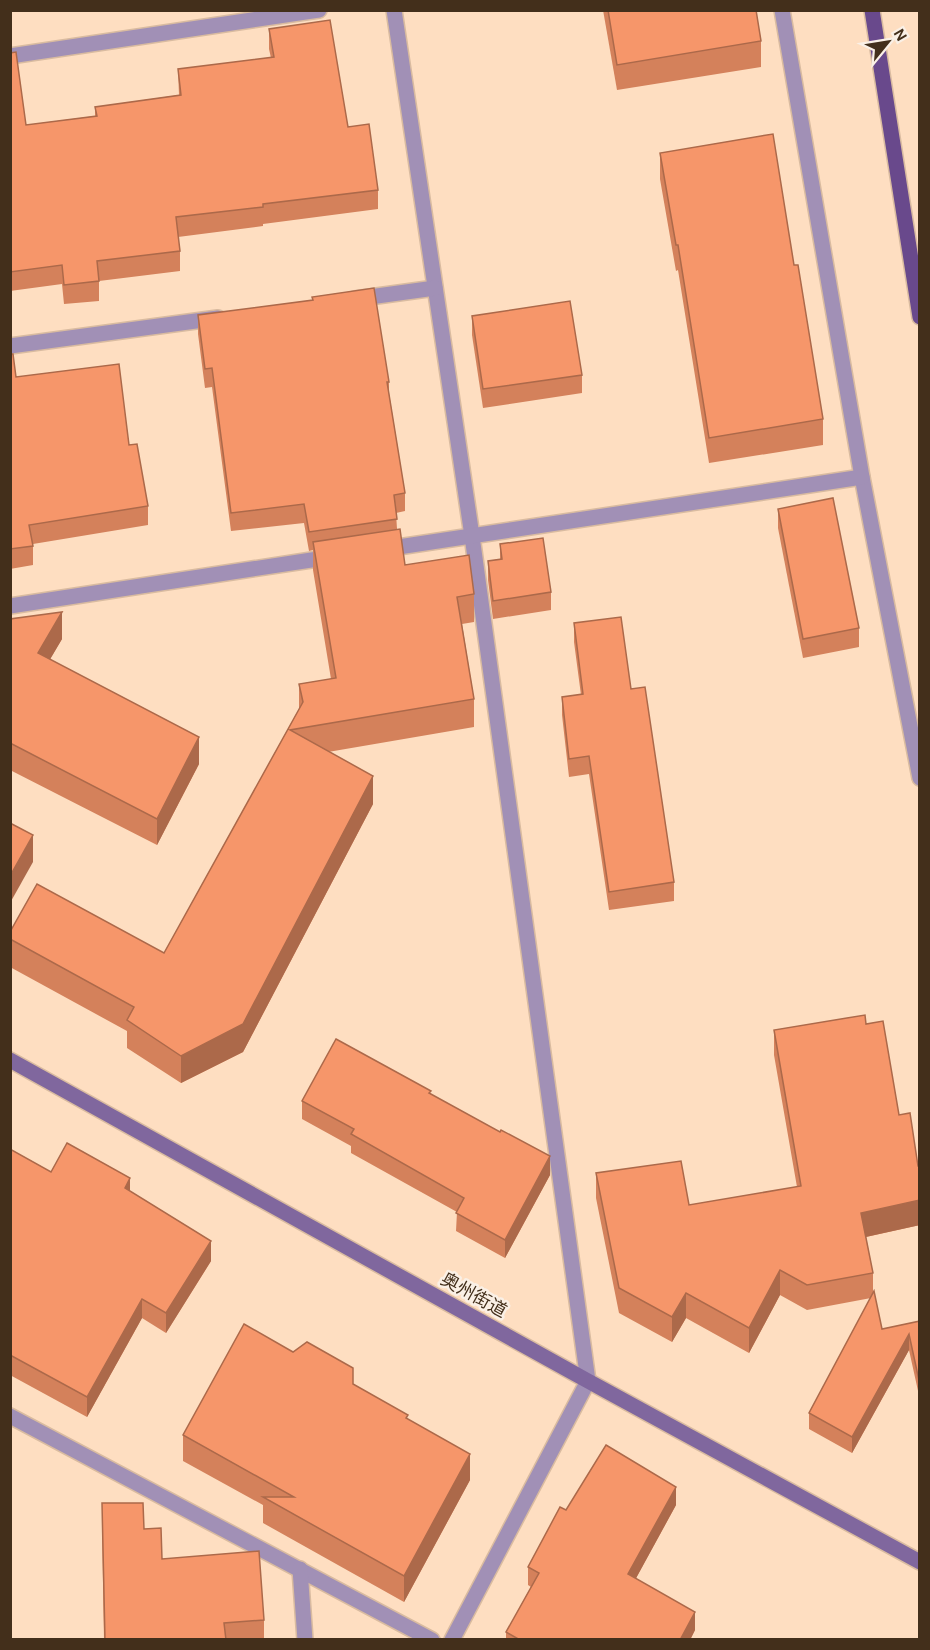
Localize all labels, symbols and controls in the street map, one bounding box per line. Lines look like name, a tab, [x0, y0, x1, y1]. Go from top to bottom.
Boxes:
north arrow	[858, 12, 918, 72]
text: N	[889, 25, 912, 44]
street label: 奥州街道	[437, 1268, 511, 1322]

